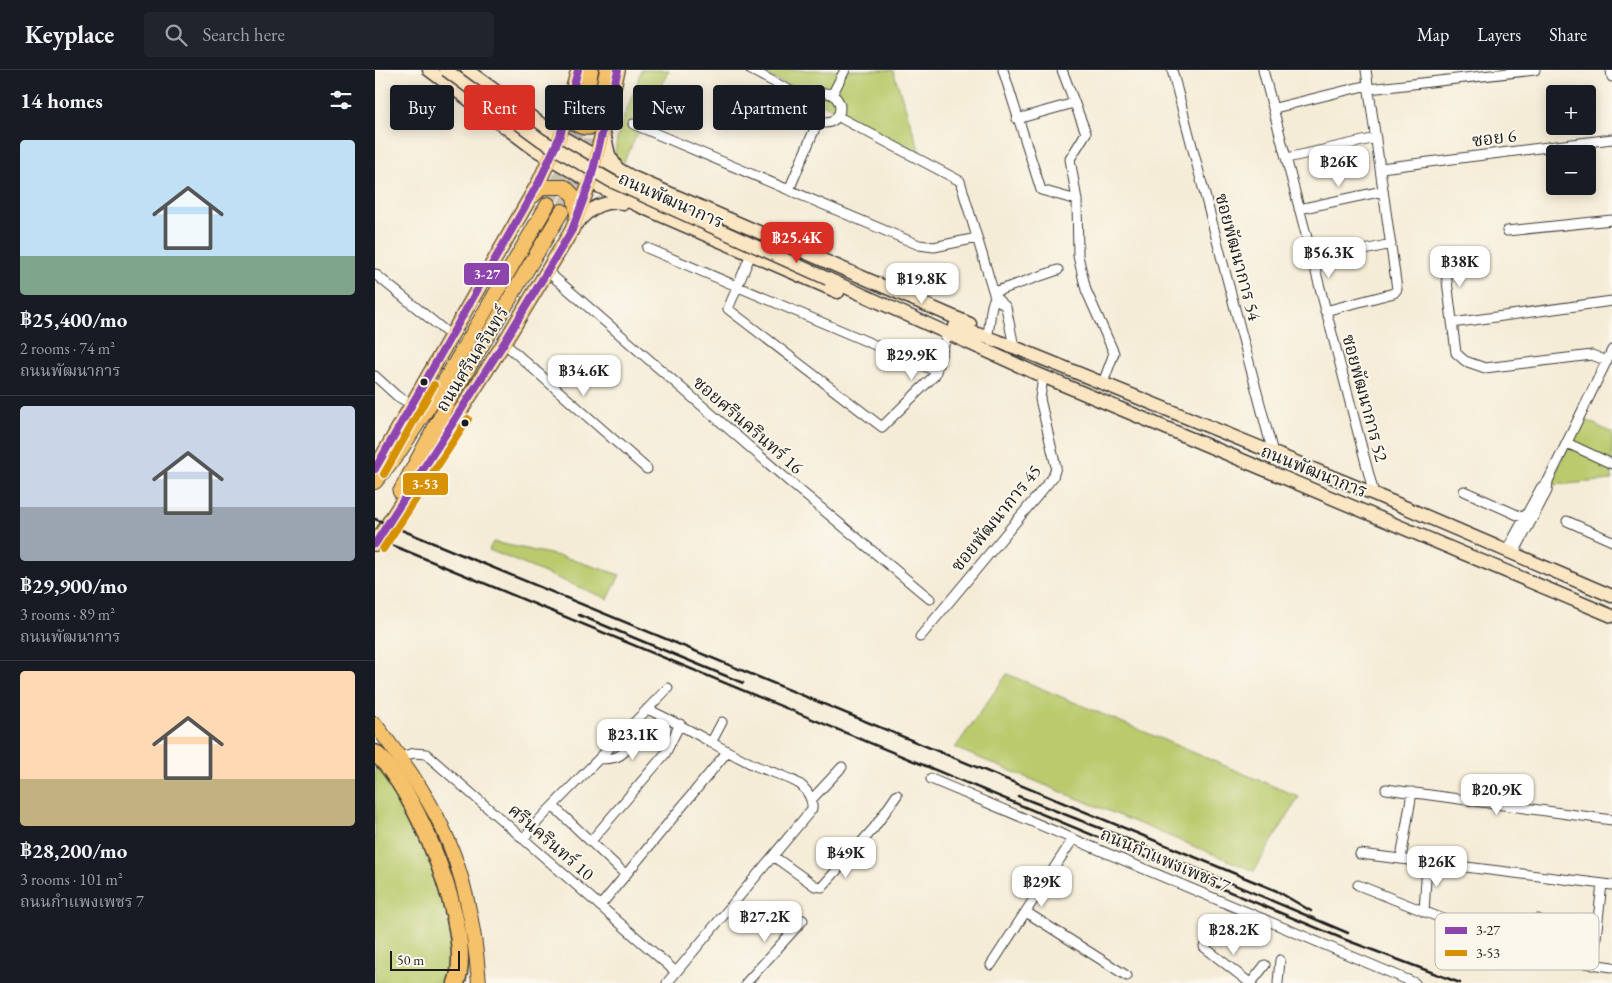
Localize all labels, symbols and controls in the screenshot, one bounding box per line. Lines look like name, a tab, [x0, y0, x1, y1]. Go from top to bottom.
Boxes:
search box	[144, 12, 494, 57]
text: Keyplace	[25, 19, 114, 50]
icon: search	[162, 21, 190, 49]
text: Search here	[202, 22, 285, 47]
text: Map	[1417, 23, 1449, 46]
text: Layers	[1477, 23, 1521, 46]
text: Share	[1549, 23, 1587, 46]
chip: Buy	[390, 85, 454, 130]
chip: Rent	[464, 85, 535, 130]
chip: Filters	[545, 85, 623, 130]
chip: New	[633, 85, 703, 130]
chip: Apartment	[713, 85, 825, 130]
map controls	[1546, 85, 1596, 195]
button: +	[1546, 85, 1596, 135]
icon: filters	[327, 86, 355, 114]
text: 14 homes	[20, 87, 103, 114]
street label: ซอย 6	[1471, 123, 1518, 152]
button: −	[1546, 145, 1596, 195]
pin: ฿26K	[1309, 146, 1369, 188]
text: ฿26K	[1320, 151, 1358, 172]
street label: ถนนพัฒนาการ	[615, 166, 728, 233]
icon: home	[143, 173, 233, 263]
street label: ซอยพัฒนาการ 54	[1210, 191, 1267, 324]
pin: ฿25.4K	[756, 222, 838, 264]
text: ฿25.4K	[772, 227, 822, 248]
pin: ฿56.3K	[1288, 236, 1370, 279]
text: ฿56.3K	[1304, 242, 1354, 263]
pin: ฿38K	[1430, 246, 1490, 288]
text: ฿38K	[1441, 251, 1479, 272]
line badge: 3-27	[463, 262, 510, 286]
pin: ฿19.8K	[881, 262, 963, 305]
text: 3-27	[474, 265, 501, 283]
text: ฿19.8K	[897, 268, 947, 289]
street label: ถนนศรีนครินทร์	[430, 301, 514, 416]
text: ฿25,400/mo	[20, 306, 127, 333]
street label: ซอยพัฒนาการ 52	[1337, 332, 1394, 465]
text: 2 rooms · 74 m²	[20, 338, 115, 359]
pin: ฿29.9K	[871, 338, 953, 381]
text: ฿29.9K	[887, 344, 937, 365]
pin: ฿34.6K	[543, 354, 625, 397]
text: ถนนพัฒนาการ	[20, 360, 120, 381]
text: ฿34.6K	[559, 360, 609, 381]
street label: ซอยศรีนครินทร์ 16	[689, 371, 808, 479]
unlabelled marker	[419, 377, 429, 387]
unlabelled marker	[460, 418, 470, 428]
icon: home	[143, 438, 233, 528]
street label: ถนนพัฒนาการ	[1258, 439, 1371, 502]
street label: ซอยพัฒนาการ 45	[945, 459, 1046, 576]
line badge: 3-53	[402, 472, 449, 496]
text: 3-53	[412, 475, 438, 493]
text: ฿29,900/mo	[20, 572, 127, 599]
text: 3 rooms · 89 m²	[20, 604, 115, 625]
text: ถนนพัฒนาการ	[20, 626, 120, 647]
icon: home	[143, 703, 233, 793]
pin: ฿23.1K	[592, 718, 674, 761]
text: ฿23.1K	[608, 724, 658, 745]
pin: ฿20.9K	[1456, 774, 1538, 816]
text: ฿20.9K	[1472, 779, 1522, 800]
street label: ศรีนครินทร์ 10	[504, 798, 599, 885]
street label: ถนนกำแพงเพชร 7	[1097, 822, 1234, 897]
pin: ฿49K	[816, 836, 876, 879]
text: ฿28,200/mo	[20, 837, 127, 864]
text: ฿49K	[827, 842, 865, 863]
pin: ฿26K	[1407, 846, 1467, 888]
text: ฿26K	[1418, 851, 1456, 872]
pin: ฿29K	[1012, 866, 1072, 908]
text: 3 rooms · 101 m²	[20, 869, 123, 890]
text: ฿29K	[1023, 871, 1061, 892]
text: ถนนกำแพงเพชร 7	[20, 891, 144, 912]
pin: ฿27.2K	[724, 900, 806, 943]
text: ฿27.2K	[740, 906, 790, 927]
legend	[1435, 913, 1599, 970]
pin: ฿28.2K	[1193, 914, 1275, 956]
text: ฿28.2K	[1209, 919, 1259, 940]
text: 3-27	[1476, 921, 1500, 939]
text: 3-53	[1476, 944, 1500, 962]
scale bar	[390, 948, 460, 971]
text: 50 m	[397, 951, 424, 969]

